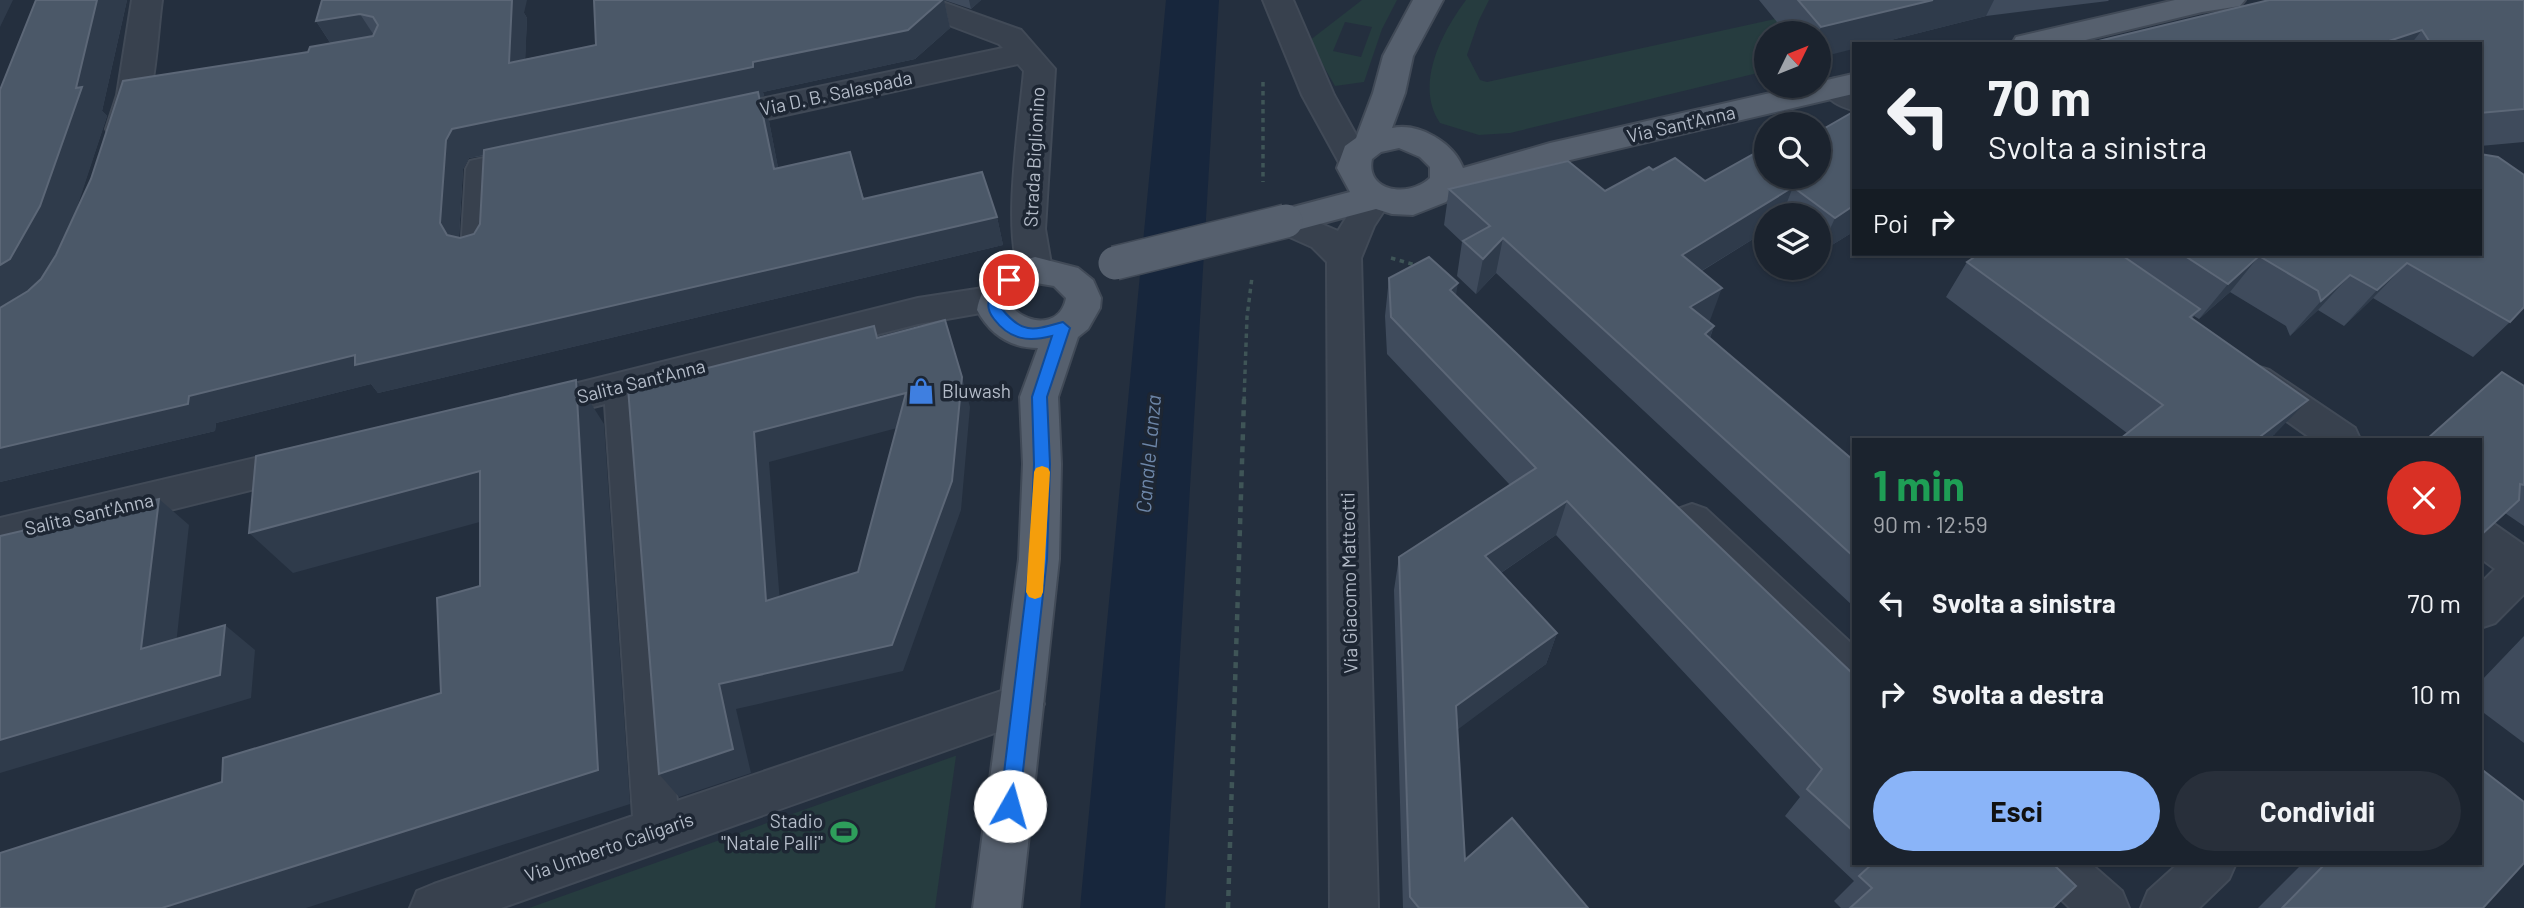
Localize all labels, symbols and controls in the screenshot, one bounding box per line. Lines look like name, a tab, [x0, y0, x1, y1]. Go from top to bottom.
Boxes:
north arrow	[1754, 21, 1830, 98]
map controls	[1754, 21, 1831, 280]
street label: Via D. B. Salaspada	[758, 65, 914, 120]
text: 70 m	[1988, 67, 2091, 126]
icon: left	[1873, 70, 1964, 161]
street label: Strada Biglionino	[1018, 86, 1049, 228]
street label: Via Sant'Anna	[1624, 100, 1737, 147]
button: search	[1754, 112, 1831, 189]
text: Svolta a sinistra	[1988, 127, 2207, 165]
button: layers	[1754, 203, 1831, 280]
icon: right	[1923, 203, 1961, 241]
text: Poi	[1873, 207, 1909, 238]
pin	[979, 250, 1039, 310]
icon: arrive	[990, 261, 1028, 299]
street label: Salita Sant'Anna	[574, 353, 707, 408]
shop icon: Bluwash	[906, 376, 936, 406]
place label: Bluwash	[942, 379, 1011, 402]
water label: Canale Lanza	[1130, 394, 1165, 514]
text: 1 min	[1873, 459, 1965, 509]
button: close	[2387, 461, 2461, 535]
street label: Salita Sant'Anna	[22, 488, 156, 540]
street label: Via Giacomo Matteotti	[1335, 492, 1362, 674]
text: 90 m · 12:59	[1873, 510, 1988, 538]
icon: left	[1873, 584, 1911, 622]
text: Svolta a sinistra	[1932, 587, 2116, 618]
text: 70 m	[2407, 587, 2461, 618]
icon: right	[1873, 675, 1911, 713]
text: Svolta a destra	[1932, 678, 2104, 709]
text: 10 m	[2411, 678, 2461, 709]
position arrow	[973, 769, 1047, 843]
button: Esci	[1873, 771, 2160, 851]
button: Condividi	[2174, 771, 2461, 851]
street label: Via Umberto Caligaris	[521, 807, 696, 886]
place label: Stadio "Natale Palli"	[721, 809, 823, 854]
sports icon: Stadio "Natale Palli"	[829, 817, 859, 847]

